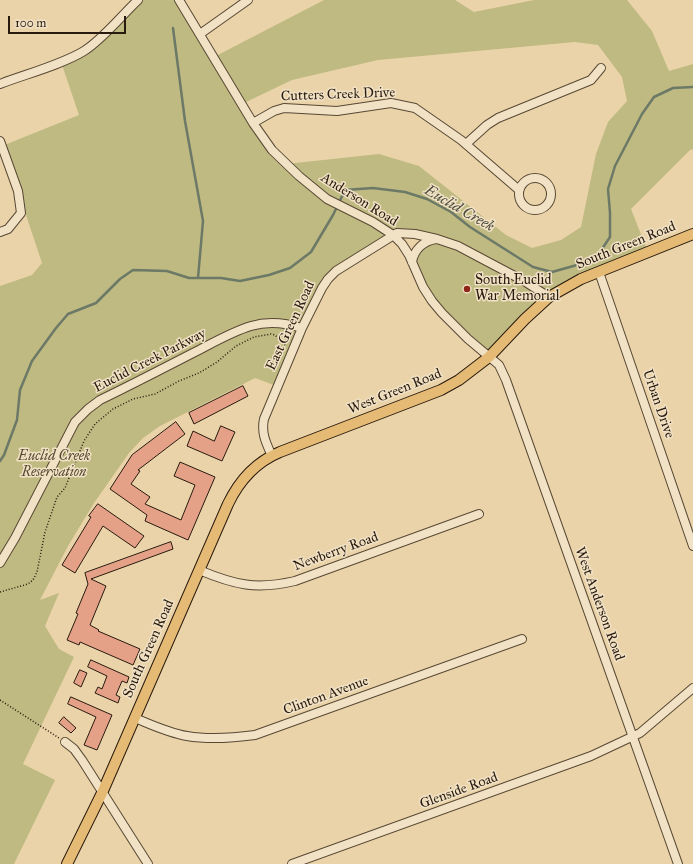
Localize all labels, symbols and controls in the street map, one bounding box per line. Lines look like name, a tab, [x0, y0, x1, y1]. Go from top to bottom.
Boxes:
scale bar	[10, 8, 128, 34]
text: 100 m	[15, 16, 46, 30]
street label: Cutters Creek Drive	[281, 85, 395, 105]
street label: Anderson Road	[317, 170, 401, 230]
water label: Euclid Creek	[421, 182, 497, 236]
street label: South Green Road	[574, 218, 678, 274]
place label: South Euclid War Memorial	[475, 273, 560, 306]
street label: East Green Road	[263, 279, 319, 373]
marker: South Euclid War Memorial	[462, 284, 472, 294]
street label: Euclid Creek Parkway	[91, 325, 209, 397]
street label: West Green Road	[346, 366, 444, 418]
street label: Urban Drive	[638, 367, 678, 441]
park label: Euclid Creek Reservation	[18, 449, 90, 482]
street label: Newberry Road	[291, 529, 381, 575]
street label: West Anderson Road	[571, 545, 627, 663]
street label: South Green Road	[120, 597, 178, 701]
street label: Clinton Avenue	[281, 673, 371, 719]
street label: Glenside Road	[418, 769, 500, 813]

